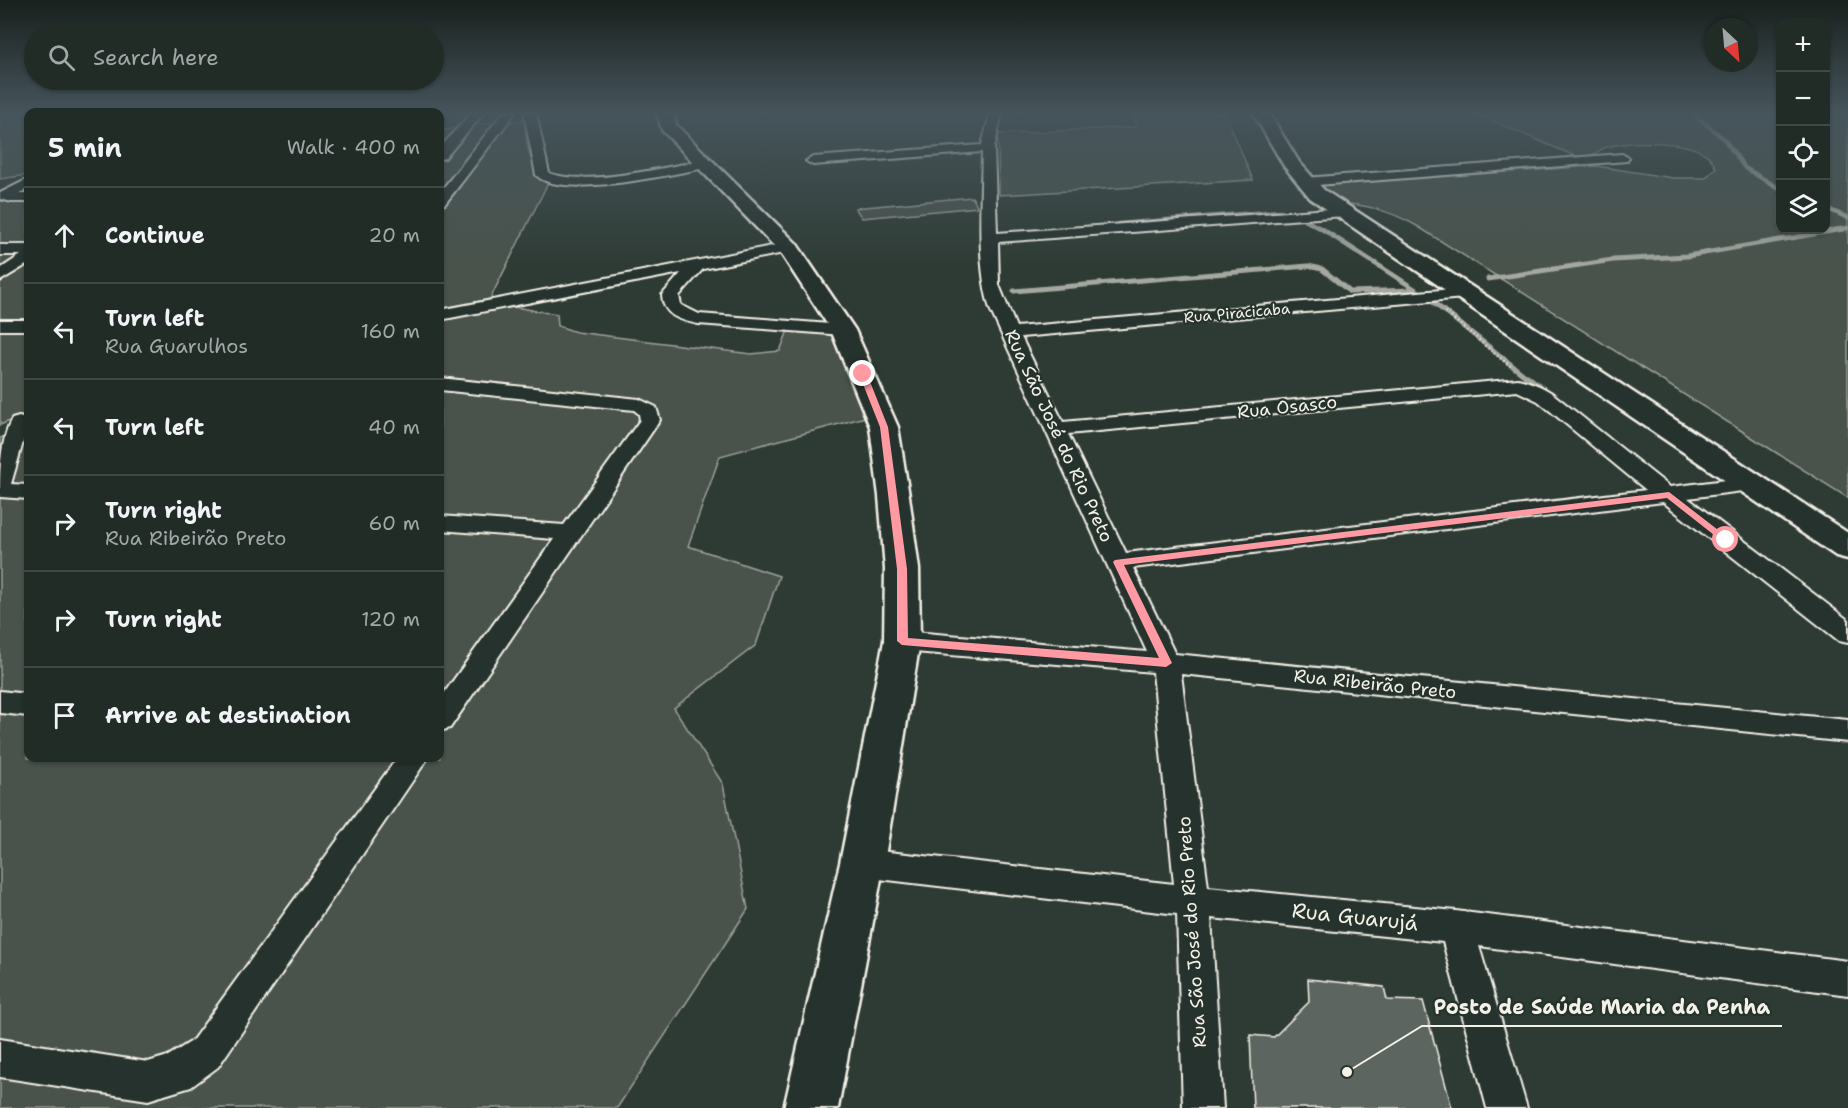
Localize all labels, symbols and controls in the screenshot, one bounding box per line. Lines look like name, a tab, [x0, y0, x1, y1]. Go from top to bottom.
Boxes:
north arrow	[1704, 18, 1758, 72]
map controls	[1776, 18, 1830, 234]
button: +	[1776, 18, 1830, 72]
search box	[24, 24, 444, 90]
icon: search	[45, 41, 78, 74]
text: Search here	[93, 43, 219, 72]
button: −	[1776, 72, 1830, 126]
button: locate	[1776, 126, 1830, 180]
text: 5 min	[48, 130, 122, 165]
text: Walk · 400 m	[287, 134, 420, 160]
button: layers	[1776, 180, 1830, 234]
icon: ahead	[48, 219, 81, 252]
text: Continue	[105, 221, 205, 250]
text: 20 m	[369, 222, 420, 248]
street label: Rua Piracicaba	[1183, 298, 1292, 328]
text: Turn left	[105, 304, 204, 333]
icon: left	[48, 315, 81, 348]
text: 160 m	[361, 318, 420, 344]
street label: Rua São José do Rio Preto	[999, 326, 1119, 546]
text: Rua Guarulhos	[105, 333, 248, 359]
route end	[849, 360, 875, 386]
street label: Rua Osasco	[1236, 390, 1338, 424]
icon: left	[48, 411, 81, 444]
text: Turn left	[105, 413, 204, 442]
text: 40 m	[368, 414, 420, 440]
text: Turn right	[105, 496, 222, 525]
icon: right	[48, 507, 81, 540]
text: 60 m	[368, 510, 420, 536]
text: Rua Ribeirão Preto	[105, 525, 286, 551]
route start	[1712, 526, 1738, 552]
icon: right	[48, 603, 81, 636]
text: Turn right	[105, 605, 222, 634]
text: 120 m	[361, 606, 420, 632]
street label: Rua Ribeirão Preto	[1293, 664, 1457, 704]
icon: arrive	[48, 699, 81, 732]
text: Arrive at destination	[105, 701, 351, 730]
street label: Rua São José do Rio Preto	[1172, 815, 1212, 1049]
street label: Rua Guarujá	[1291, 896, 1419, 938]
callout: Posto de Saúde Maria da Penha	[1422, 988, 1782, 1026]
text: Posto de Saúde Maria da Penha	[1434, 994, 1771, 1020]

